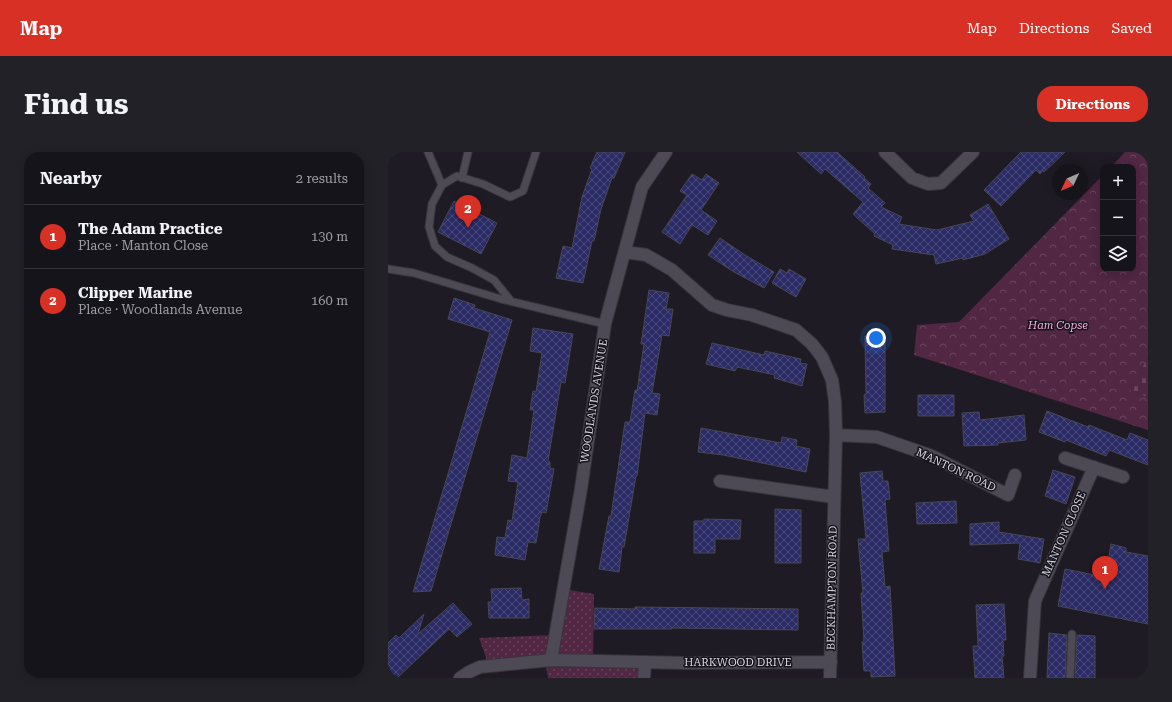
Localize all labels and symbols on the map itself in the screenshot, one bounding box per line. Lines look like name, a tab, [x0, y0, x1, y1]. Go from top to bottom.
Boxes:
north arrow	[1052, 164, 1088, 200]
pin: 2	[455, 195, 481, 228]
park label: Ham Copse	[1027, 319, 1088, 332]
your location	[866, 328, 886, 348]
street label: WOODLANDS AVENUE	[578, 338, 610, 464]
street label: MANTON ROAD	[914, 446, 998, 494]
street label: MANTON CLOSE	[1039, 489, 1089, 579]
street label: BECKHAMPTON ROAD	[824, 526, 840, 650]
pin: 1	[1092, 556, 1118, 589]
street label: HARKWOOD DRIVE	[684, 656, 792, 669]

